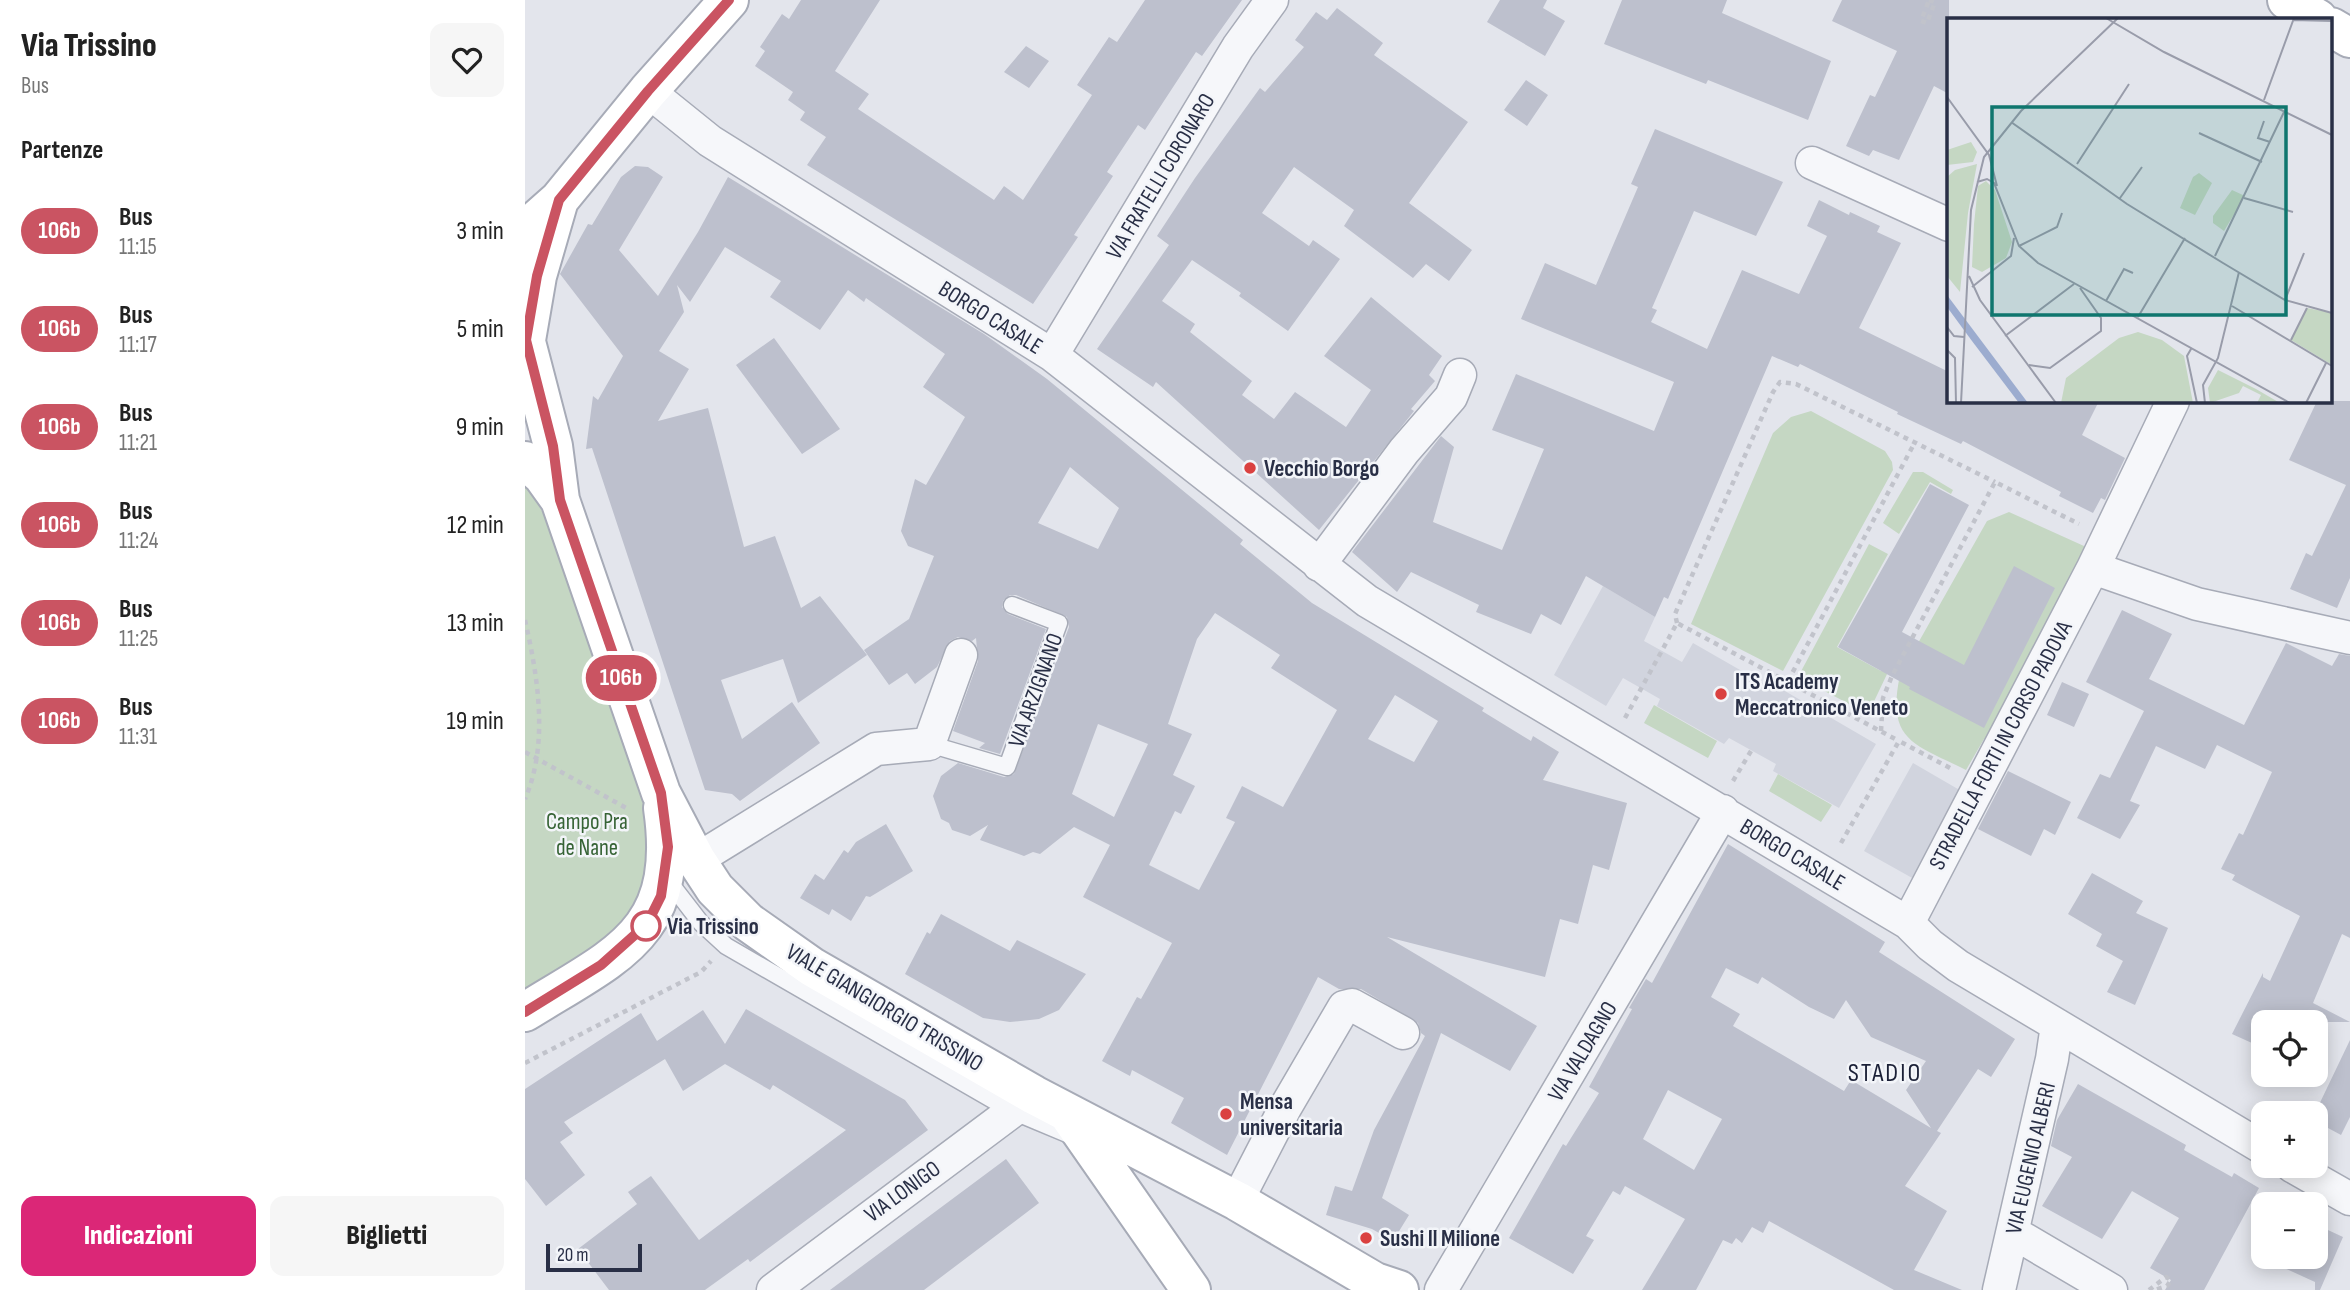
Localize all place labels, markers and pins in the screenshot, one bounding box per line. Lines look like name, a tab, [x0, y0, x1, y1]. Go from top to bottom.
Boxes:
place label: Vecchio Borgo	[1264, 455, 1379, 483]
marker: Vecchio Borgo	[1242, 460, 1258, 476]
place label: ITS Academy Meccatronico Veneto	[1735, 668, 1908, 722]
marker: ITS Academy Meccatronico Veneto	[1713, 686, 1729, 702]
marker: Via Trissino	[631, 911, 661, 941]
place label: Via Trissino	[667, 913, 759, 941]
place label: Mensa universitaria	[1240, 1088, 1343, 1142]
marker: Mensa universitaria	[1218, 1106, 1234, 1122]
place label: Sushi Il Milione	[1380, 1225, 1500, 1253]
marker: Sushi Il Milione	[1358, 1230, 1374, 1246]

